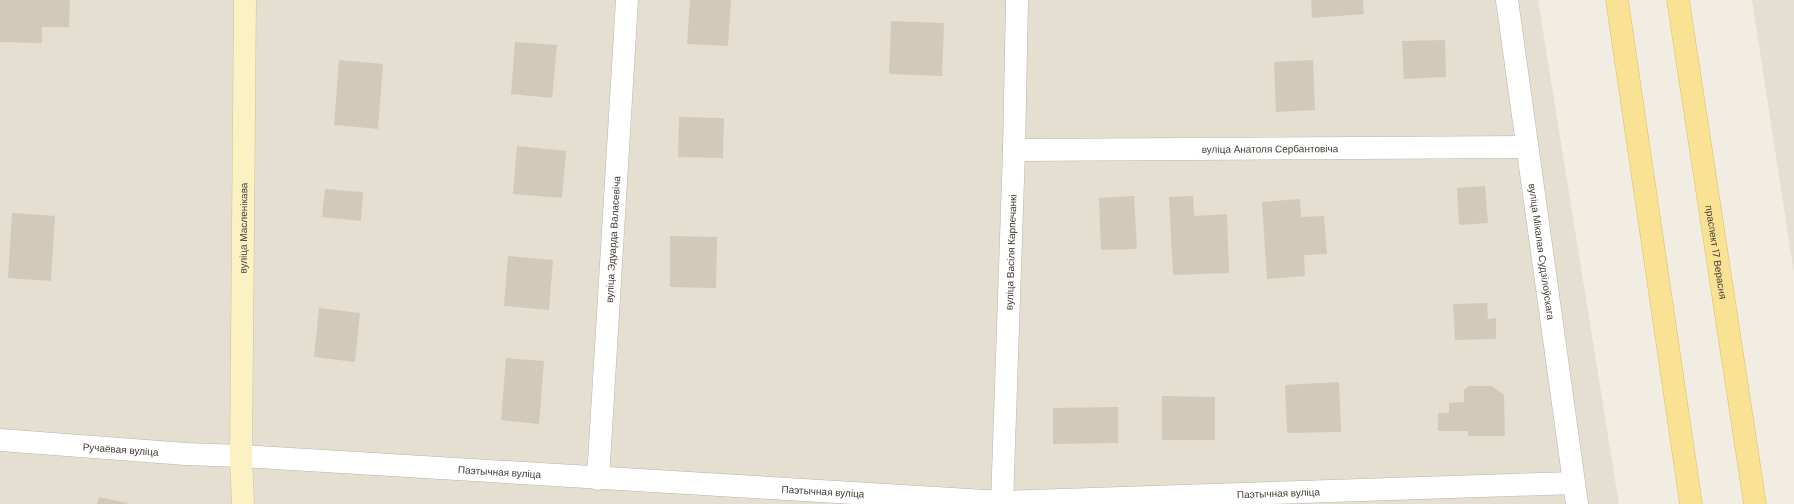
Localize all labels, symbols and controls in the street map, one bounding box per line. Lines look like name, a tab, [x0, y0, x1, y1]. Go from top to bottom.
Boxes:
street label: вуліца Анатоля Сербантовіча	[1202, 142, 1339, 155]
street label: вуліца Эдуарда Валасевіча	[602, 175, 623, 303]
street label: вуліца Масленікава	[236, 182, 250, 274]
street label: вуліца Мікалая Судзілоўскага	[1526, 183, 1558, 321]
street label: вуліца Васіля Карпечанкі	[1002, 194, 1019, 310]
street label: праспект 17 Верасня	[1703, 204, 1730, 300]
street label: Ручаёвая вуліца	[82, 440, 160, 458]
street label: Паэтычная вуліца	[458, 463, 542, 481]
street label: Паэтычная вуліца	[781, 482, 865, 500]
street label: Паэтычная вуліца	[1237, 485, 1321, 501]

